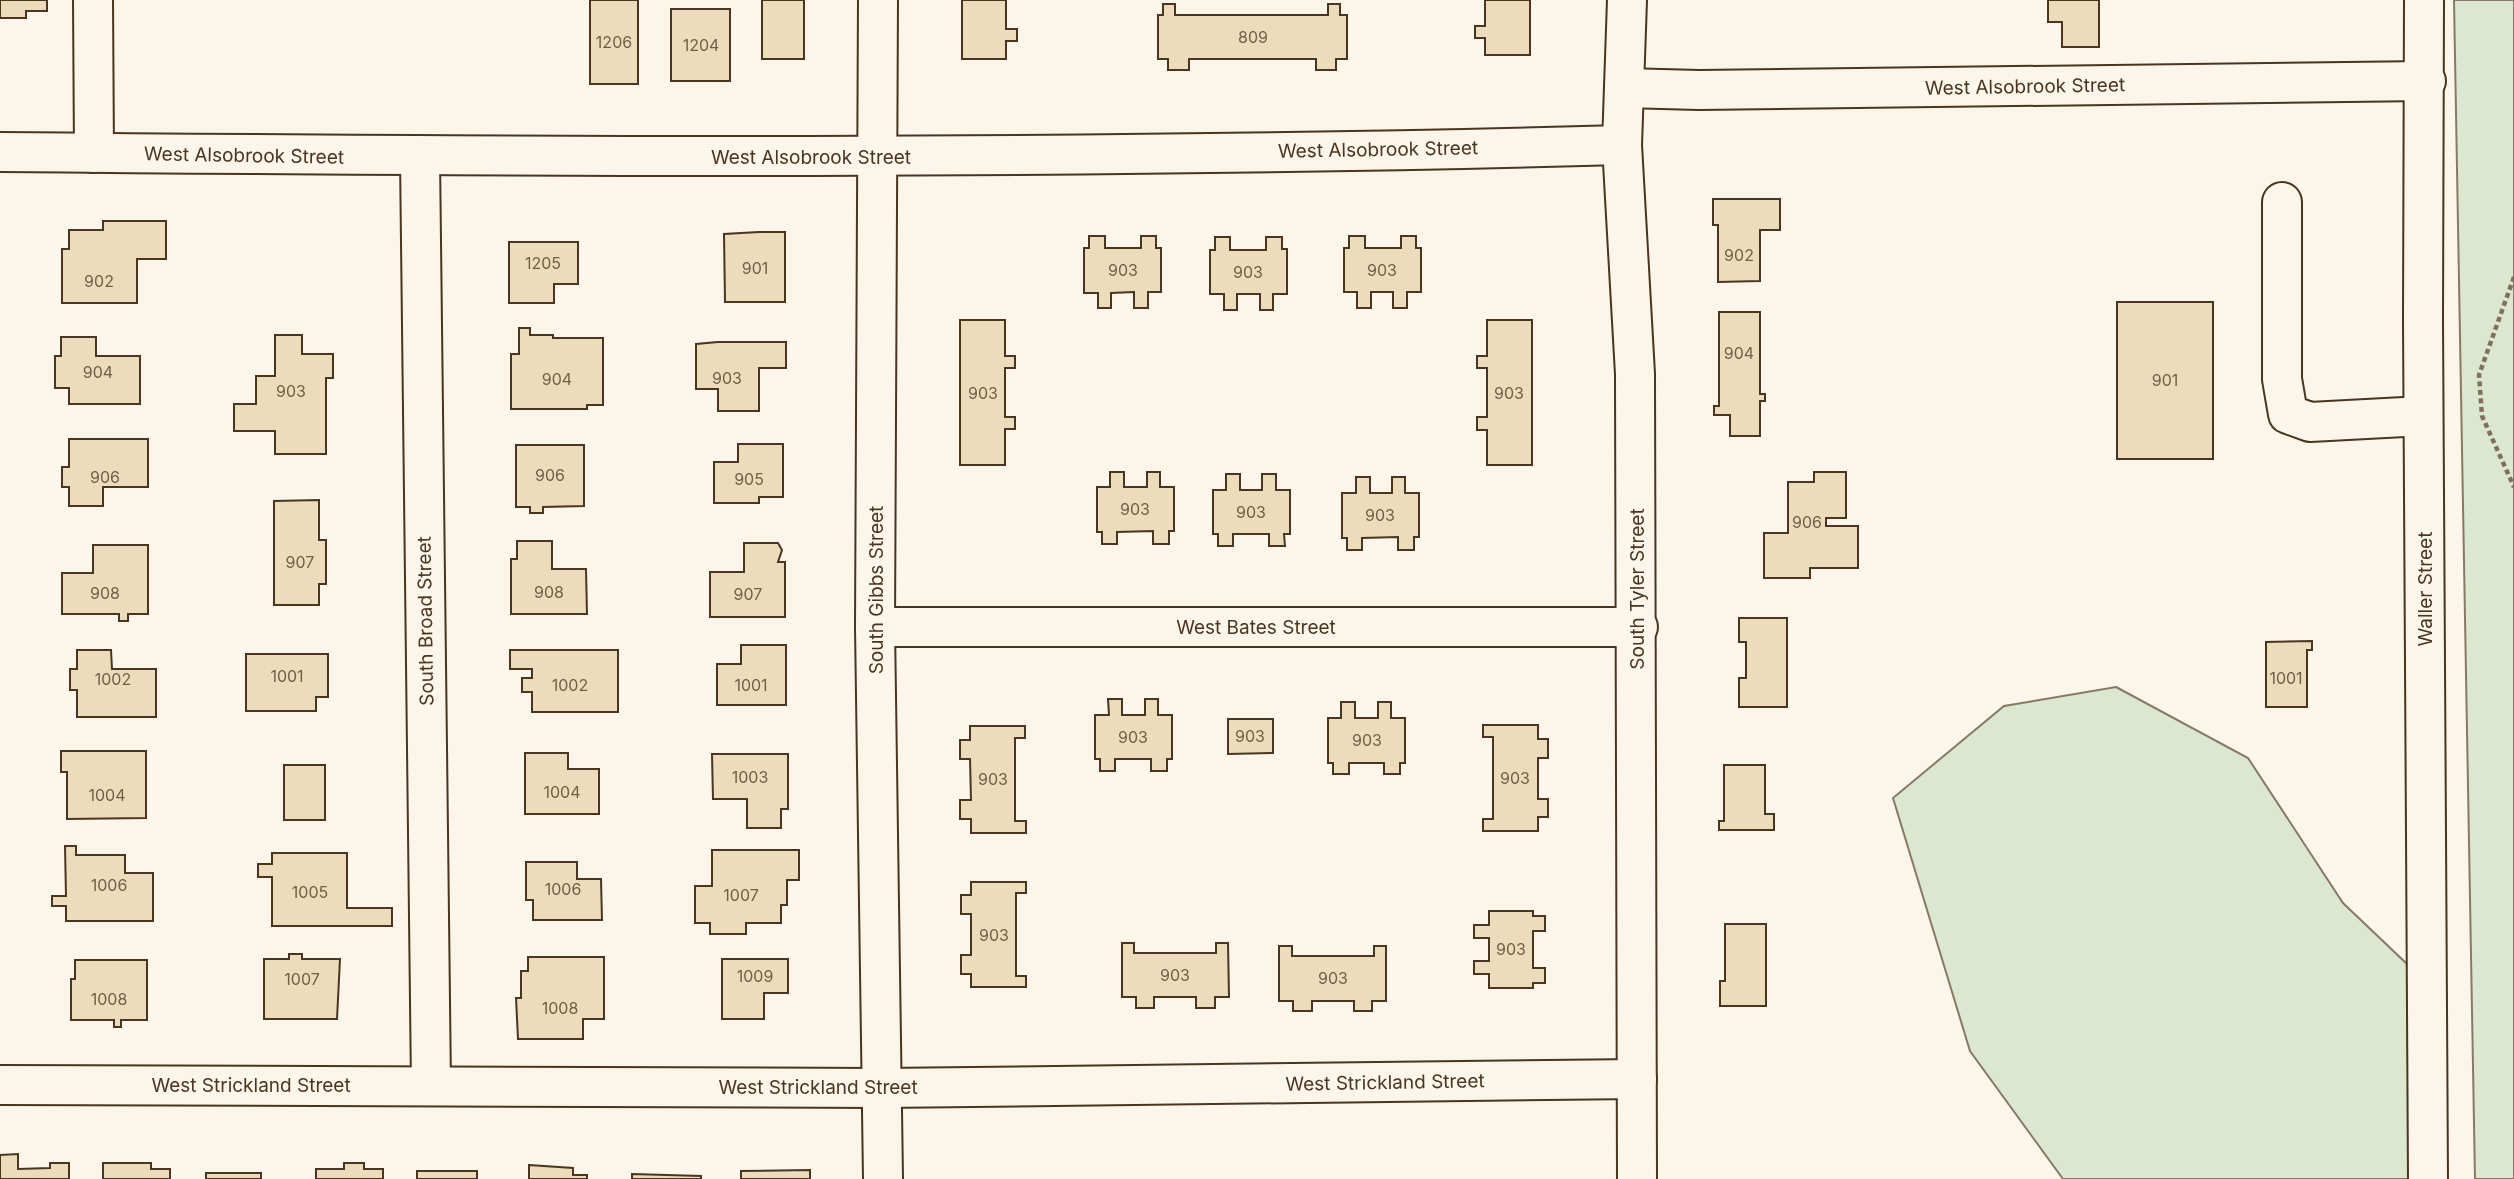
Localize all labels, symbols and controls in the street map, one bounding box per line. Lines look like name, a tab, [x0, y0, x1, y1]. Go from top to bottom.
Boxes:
house number: 809	[1238, 27, 1268, 47]
house number: 1206	[596, 32, 632, 52]
house number: 1204	[683, 35, 719, 55]
street label: West Alsobrook Street	[1925, 73, 2125, 100]
street label: West Alsobrook Street	[1278, 136, 1478, 163]
street label: West Alsobrook Street	[144, 142, 344, 169]
street label: West Alsobrook Street	[711, 146, 911, 169]
house number: 902	[1724, 245, 1754, 265]
house number: 1205	[525, 253, 561, 273]
house number: 901	[742, 258, 768, 278]
house number: 903	[1108, 260, 1138, 280]
house number: 903	[1367, 260, 1397, 280]
house number: 903	[1233, 262, 1263, 282]
house number: 902	[84, 271, 114, 291]
house number: 904	[1724, 343, 1754, 363]
house number: 904	[83, 362, 113, 382]
house number: 903	[712, 368, 742, 388]
house number: 904	[542, 369, 572, 389]
house number: 901	[2152, 370, 2178, 390]
house number: 903	[276, 381, 306, 401]
house number: 903	[968, 383, 998, 403]
house number: 903	[1494, 383, 1524, 403]
house number: 906	[535, 465, 565, 485]
house number: 906	[90, 467, 120, 487]
house number: 905	[734, 469, 764, 489]
house number: 903	[1120, 499, 1150, 519]
house number: 903	[1236, 502, 1266, 522]
house number: 903	[1365, 505, 1395, 525]
street label: South Gibbs Street	[865, 506, 888, 674]
street label: South Tyler Street	[1626, 508, 1649, 670]
house number: 906	[1792, 512, 1822, 532]
street label: Waller Street	[2414, 532, 2437, 646]
street label: South Broad Street	[413, 536, 438, 706]
house number: 907	[286, 552, 314, 572]
house number: 908	[534, 582, 564, 602]
house number: 908	[90, 583, 120, 603]
house number: 907	[734, 584, 762, 604]
street label: West Bates Street	[1176, 616, 1336, 639]
house number: 1001	[270, 666, 304, 686]
house number: 1001	[2269, 668, 2303, 688]
house number: 1002	[95, 669, 131, 689]
house number: 1002	[552, 675, 588, 695]
house number: 1001	[734, 675, 768, 695]
house number: 903	[1235, 726, 1265, 746]
house number: 903	[1118, 727, 1148, 747]
house number: 903	[1352, 730, 1382, 750]
house number: 1003	[732, 767, 768, 787]
house number: 903	[1500, 768, 1530, 788]
house number: 903	[978, 769, 1008, 789]
house number: 1004	[543, 782, 581, 802]
house number: 1004	[88, 785, 126, 805]
house number: 1006	[91, 875, 127, 895]
house number: 1006	[545, 879, 581, 899]
house number: 1005	[292, 882, 328, 902]
house number: 1007	[723, 885, 759, 905]
house number: 903	[979, 925, 1009, 945]
house number: 903	[1496, 939, 1526, 959]
house number: 903	[1160, 965, 1190, 985]
house number: 1009	[737, 966, 773, 986]
house number: 903	[1318, 968, 1348, 988]
house number: 1007	[284, 969, 320, 989]
house number: 1008	[91, 989, 127, 1009]
house number: 1008	[542, 998, 578, 1018]
street label: West Strickland Street	[1285, 1069, 1485, 1096]
street label: West Strickland Street	[151, 1074, 351, 1097]
street label: West Strickland Street	[718, 1076, 918, 1099]

